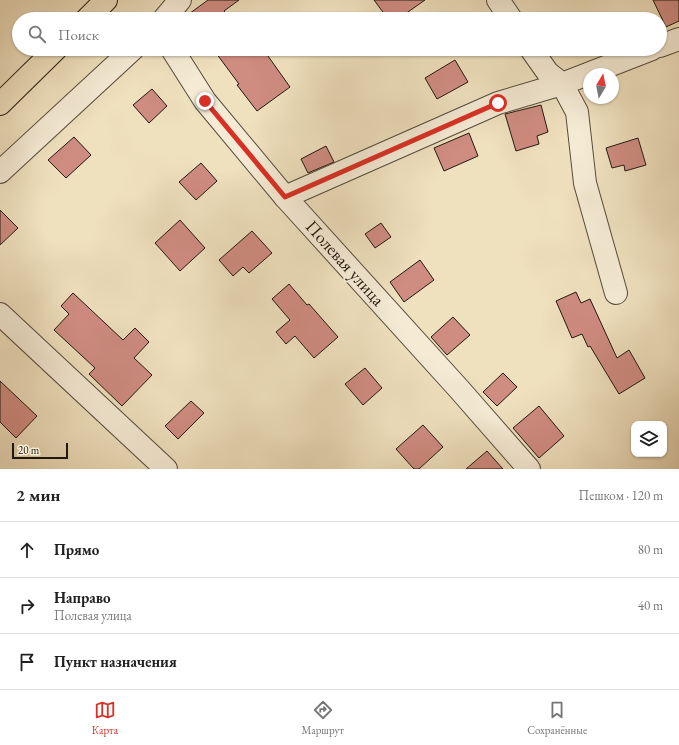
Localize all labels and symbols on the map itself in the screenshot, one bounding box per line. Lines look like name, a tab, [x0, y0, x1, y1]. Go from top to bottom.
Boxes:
north arrow	[583, 68, 619, 104]
route end	[196, 92, 214, 110]
route start	[489, 94, 507, 112]
street label: Полевая улица	[301, 215, 390, 311]
scale bar	[12, 441, 68, 460]

